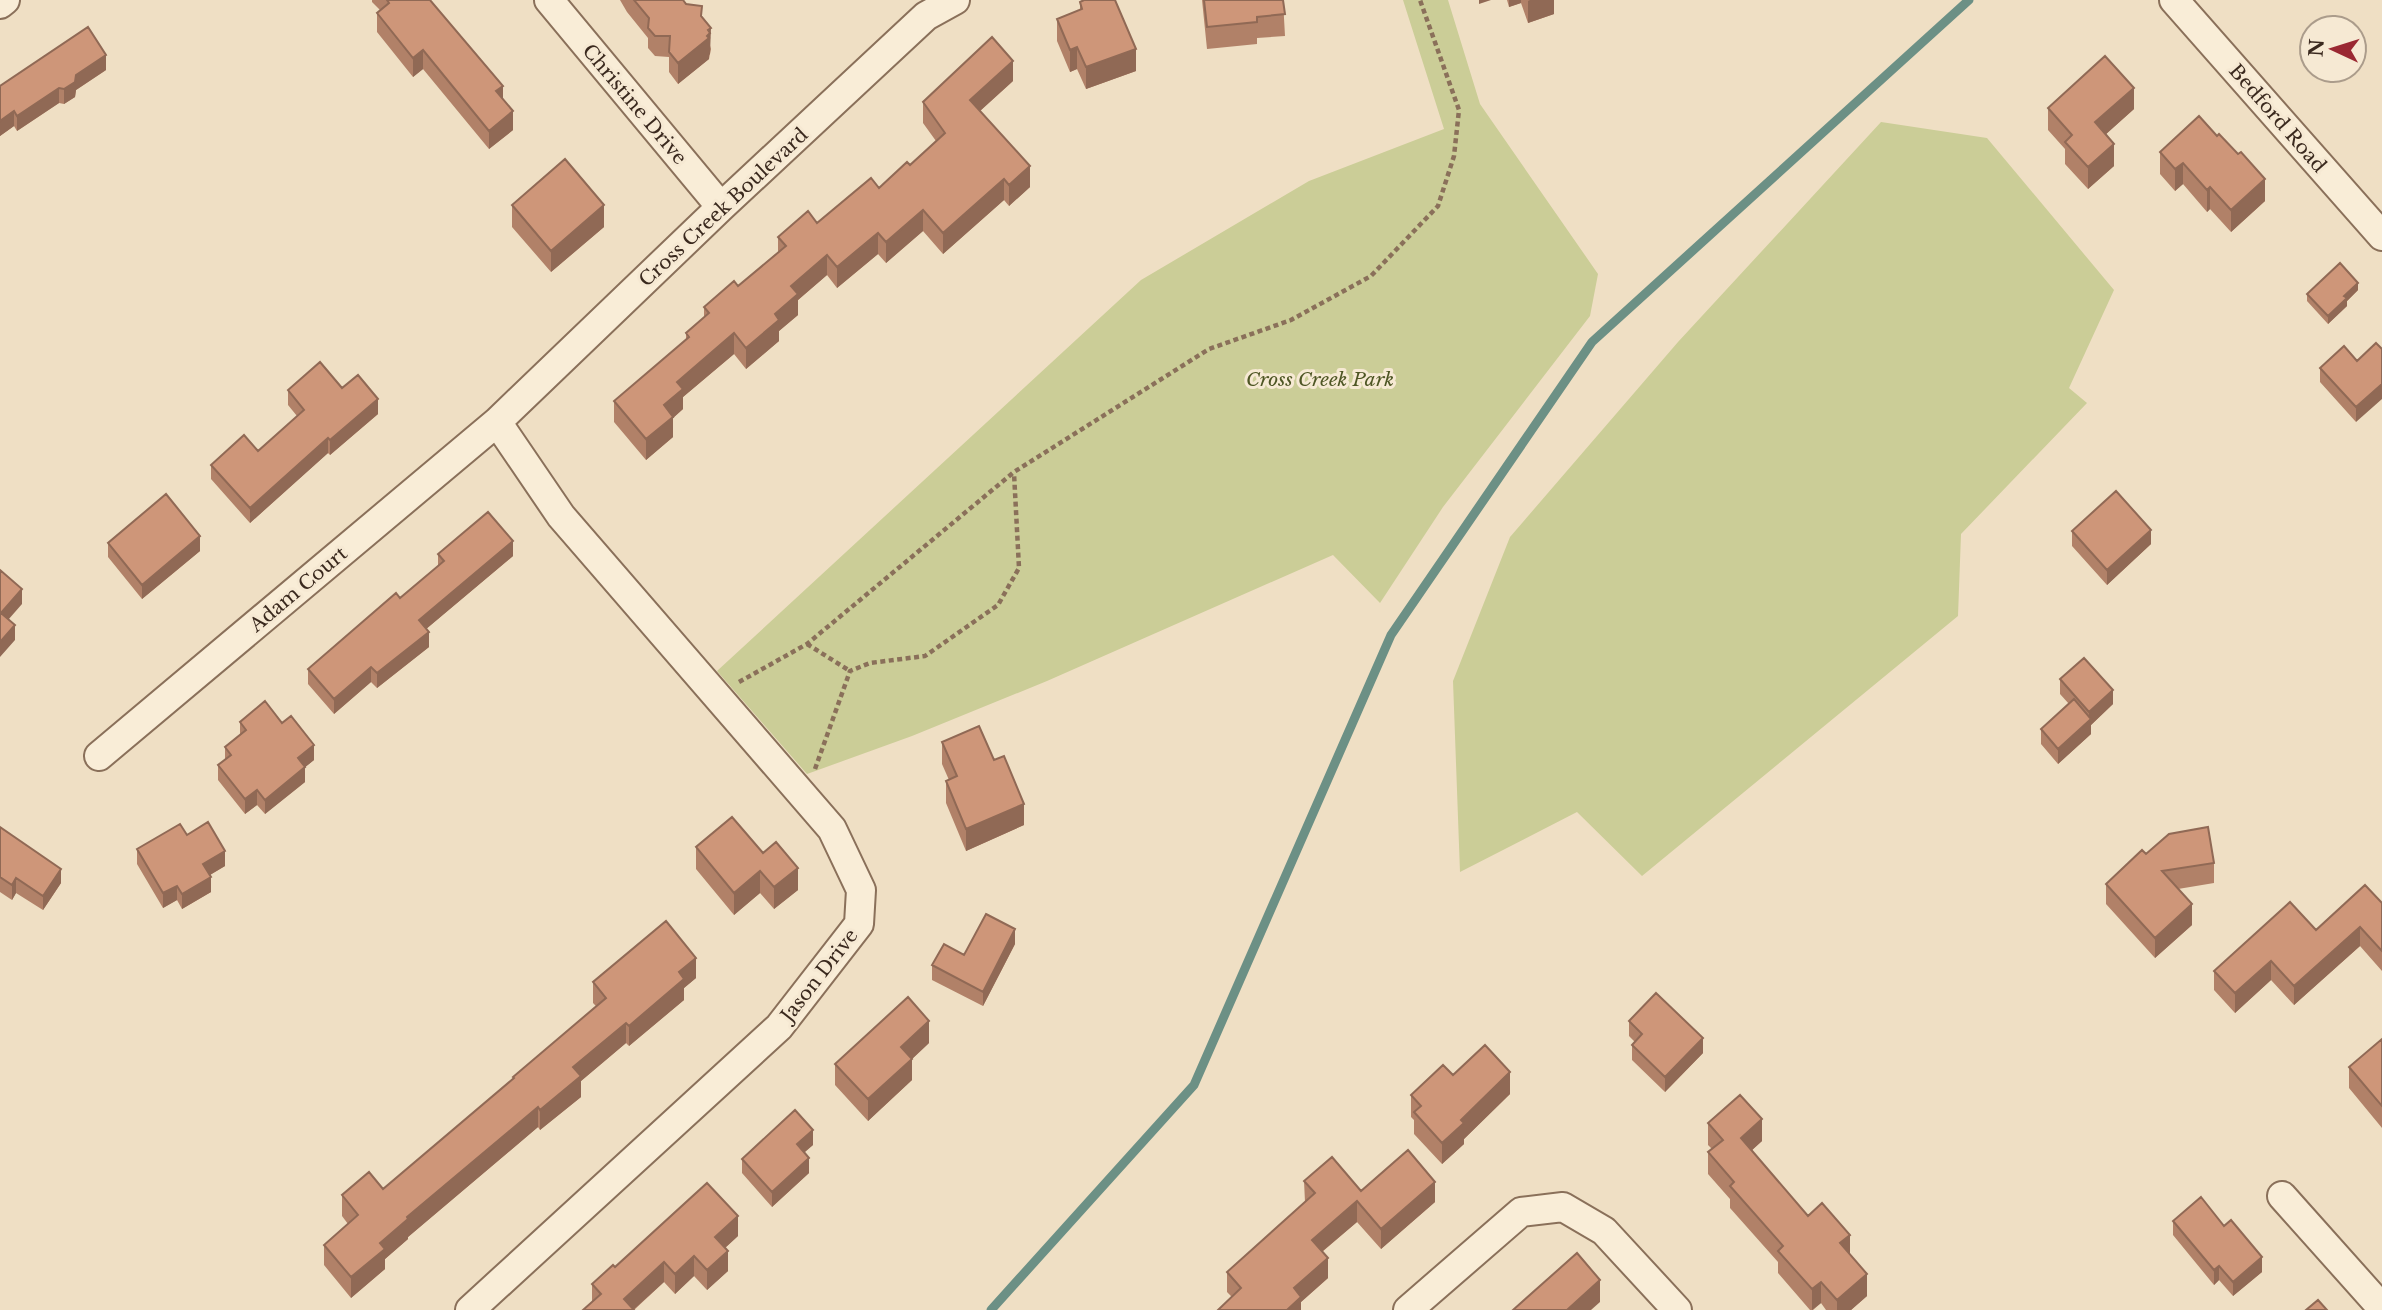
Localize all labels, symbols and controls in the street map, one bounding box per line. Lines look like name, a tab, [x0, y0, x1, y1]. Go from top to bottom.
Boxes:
north arrow	[2298, 14, 2368, 84]
text: N	[2304, 38, 2329, 58]
street label: Christine Drive	[578, 40, 692, 169]
street label: Bedford Road	[2224, 59, 2331, 177]
street label: Cross Creek Boulevard	[634, 123, 813, 292]
park label: Cross Creek Park	[1246, 368, 1394, 391]
street label: Adam Court	[244, 541, 352, 637]
street label: Jason Drive	[774, 924, 863, 1029]

